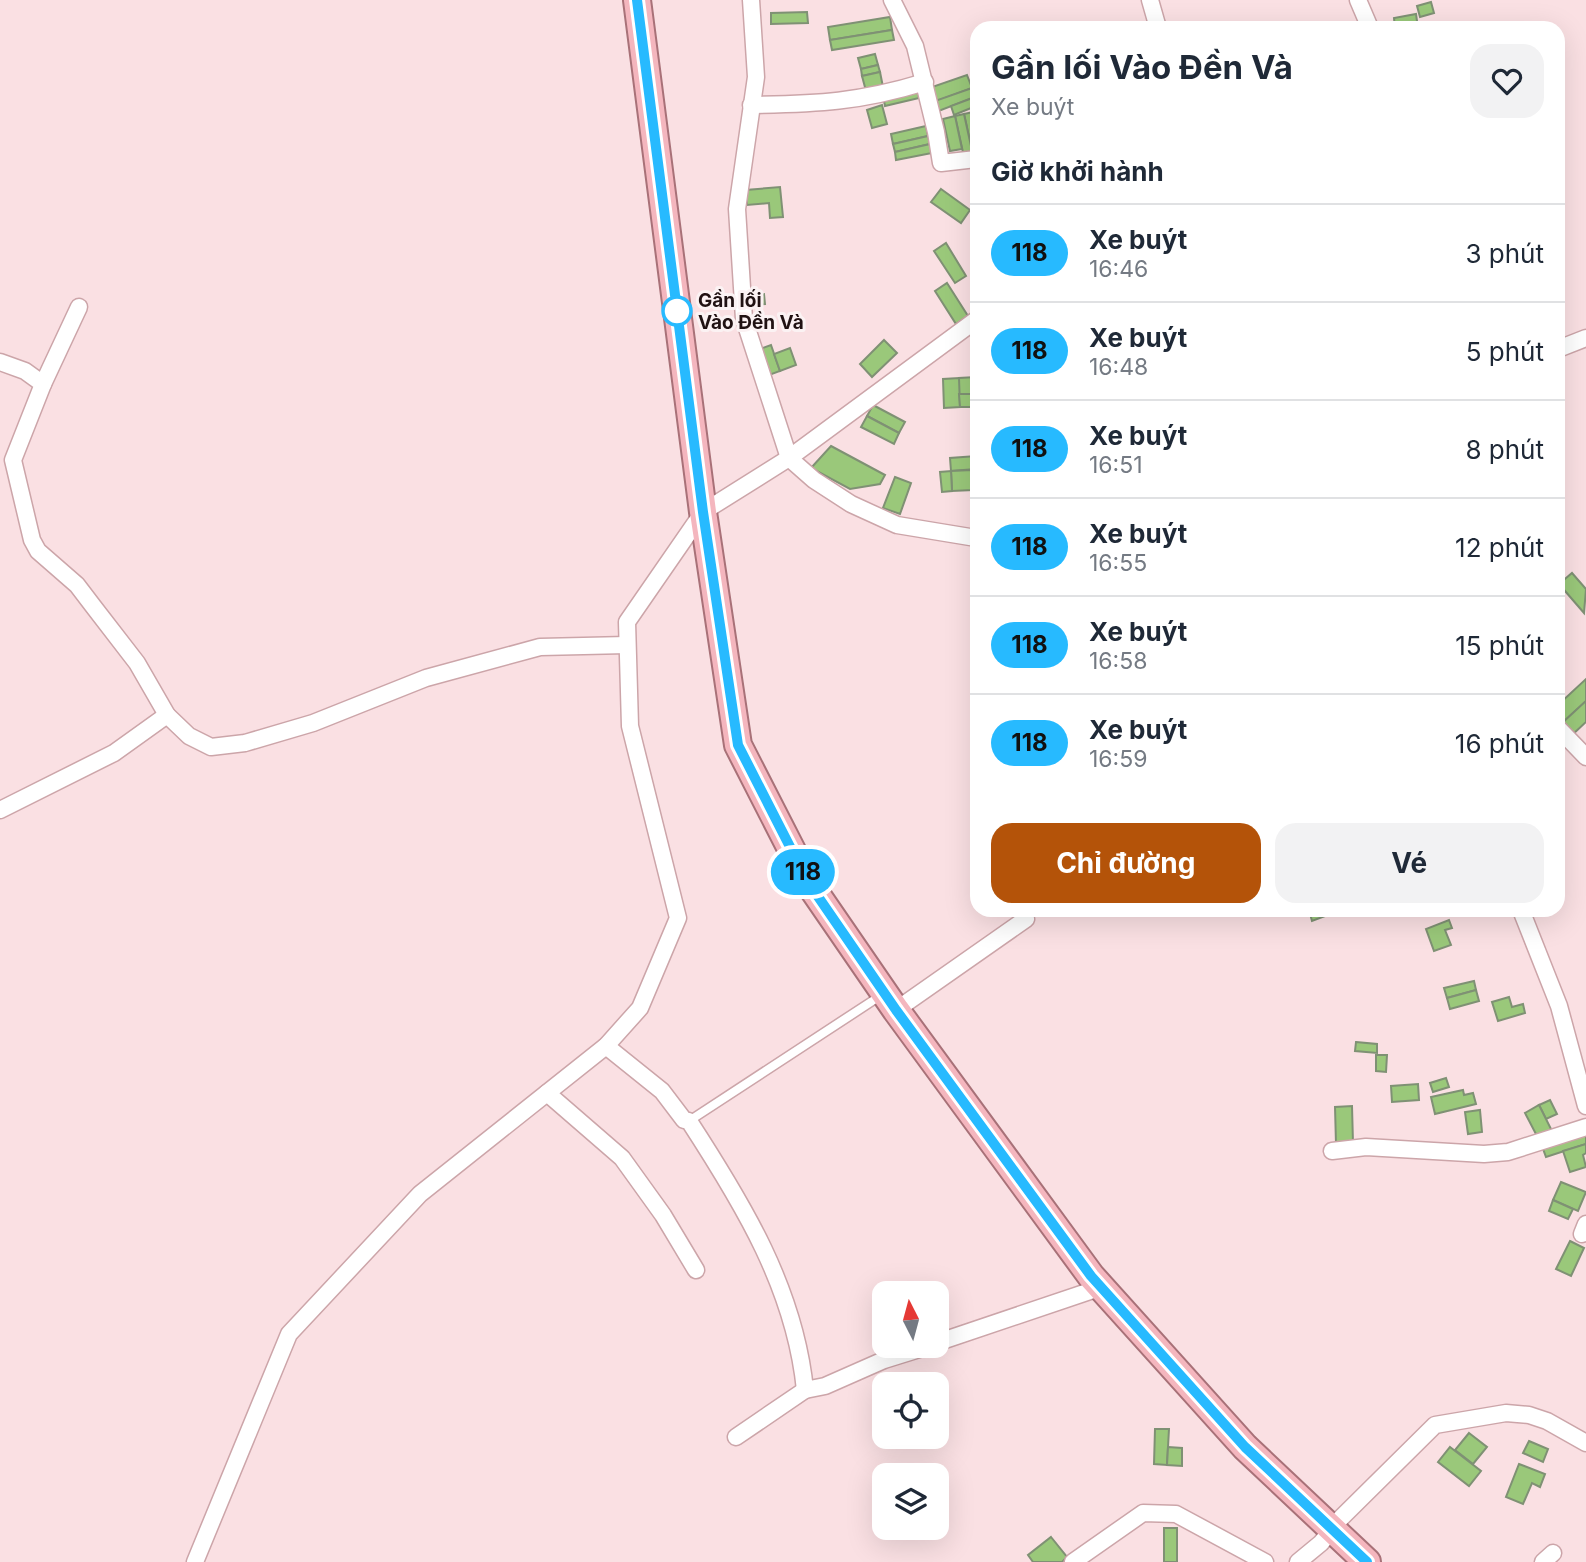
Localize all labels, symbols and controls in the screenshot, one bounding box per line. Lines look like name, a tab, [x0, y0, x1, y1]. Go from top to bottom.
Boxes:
button: heart	[1470, 44, 1544, 118]
text: Gần lối Vào Đền Và	[991, 47, 1293, 87]
text: Xe buýt	[991, 93, 1074, 121]
text: Giờ khởi hành	[991, 156, 1164, 187]
text: Xe buýt	[1089, 224, 1187, 255]
text: 118	[1011, 238, 1048, 267]
text: 3 phút	[1465, 238, 1544, 269]
text: 16:46	[1089, 255, 1148, 283]
place label: Gần lối Vào Đền Và	[698, 289, 804, 334]
marker: Gần lối Vào Đền Và	[662, 296, 692, 326]
text: Xe buýt	[1089, 322, 1187, 353]
text: 118	[1011, 336, 1048, 365]
text: 5 phút	[1466, 336, 1544, 367]
text: 16:48	[1089, 353, 1148, 381]
text: Xe buýt	[1089, 420, 1187, 451]
text: 118	[1011, 434, 1048, 463]
text: 8 phút	[1465, 434, 1544, 465]
text: 16:51	[1089, 451, 1143, 479]
text: Xe buýt	[1089, 518, 1187, 549]
text: 118	[1011, 532, 1048, 561]
text: 12 phút	[1455, 532, 1544, 563]
text: 16:55	[1089, 549, 1147, 577]
text: Xe buýt	[1089, 616, 1187, 647]
text: 118	[1011, 630, 1048, 659]
text: 15 phút	[1455, 630, 1544, 661]
text: 16:58	[1089, 647, 1147, 675]
text: Xe buýt	[1089, 714, 1187, 745]
text: 118	[1011, 728, 1048, 757]
text: 16 phút	[1455, 728, 1544, 759]
text: 16:59	[1089, 745, 1148, 773]
button: Chỉ đường	[991, 823, 1261, 903]
button: Vé	[1275, 823, 1544, 903]
line badge: 118	[763, 849, 843, 895]
text: 118	[785, 857, 821, 886]
north arrow	[872, 1281, 948, 1358]
map controls	[872, 1281, 949, 1540]
button: locate	[872, 1372, 949, 1449]
button: layers	[872, 1463, 949, 1540]

